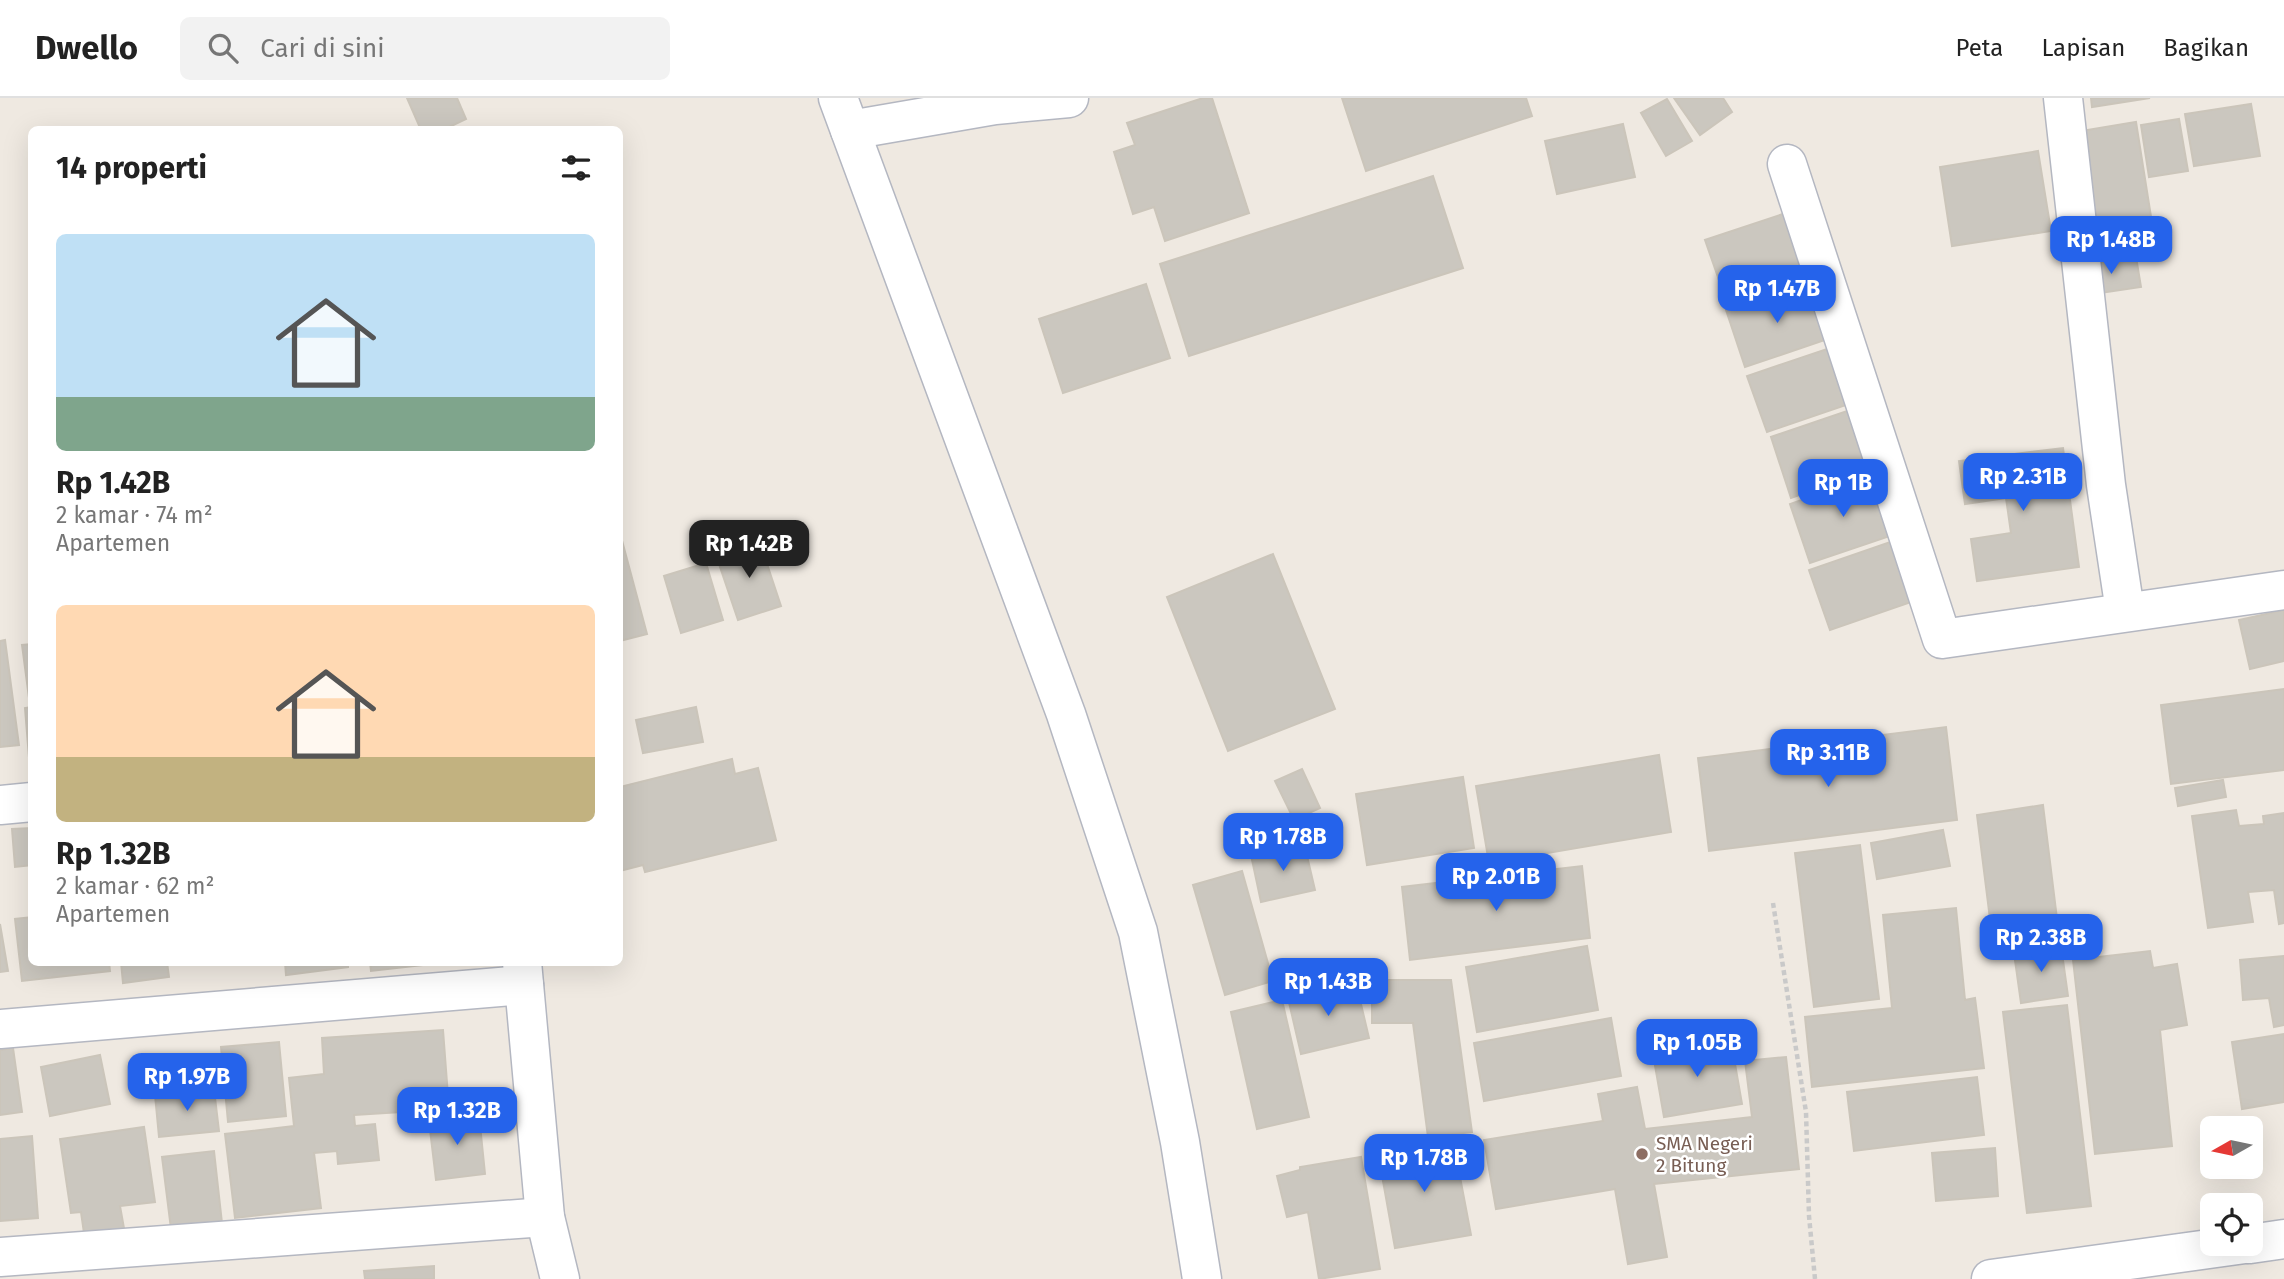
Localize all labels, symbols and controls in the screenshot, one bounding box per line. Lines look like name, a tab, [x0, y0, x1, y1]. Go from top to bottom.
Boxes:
search box	[180, 17, 670, 80]
text: Dwello	[35, 28, 138, 68]
icon: search	[204, 29, 242, 67]
text: Cari di sini	[260, 33, 385, 64]
text: Peta	[1956, 34, 2003, 62]
text: Lapisan	[2041, 34, 2125, 62]
text: Bagikan	[2163, 34, 2249, 62]
icon: filters	[557, 149, 595, 187]
text: 14 properti	[56, 150, 207, 186]
pin: Rp 1.48B	[2039, 216, 2183, 276]
text: Rp 1.48B	[2066, 225, 2156, 253]
pin: Rp 1.47B	[1705, 266, 1849, 325]
text: Rp 1.47B	[1734, 274, 1820, 302]
icon: home	[263, 280, 389, 406]
pin: Rp 2.31B	[1951, 454, 2095, 513]
pin: Rp 1B	[1794, 460, 1892, 519]
text: Rp 2.31B	[1979, 462, 2067, 490]
text: Rp 1.42B	[56, 465, 170, 501]
text: Rp 1B	[1814, 468, 1872, 496]
text: 2 kamar · 74 m²	[56, 501, 213, 529]
pin: Rp 1.42B	[677, 520, 821, 580]
text: Apartemen	[56, 529, 170, 557]
text: Rp 1.42B	[705, 529, 793, 557]
icon: home	[263, 651, 389, 777]
pin: Rp 3.11B	[1756, 730, 1900, 789]
text: Rp 3.11B	[1786, 738, 1870, 766]
pin: Rp 1.78B	[1211, 814, 1355, 873]
text: Rp 1.78B	[1239, 822, 1327, 850]
text: Rp 1.32B	[56, 836, 170, 872]
pin: Rp 2.01B	[1424, 854, 1568, 913]
text: Rp 2.01B	[1452, 862, 1540, 890]
text: 2 kamar · 62 m²	[56, 872, 215, 900]
text: Apartemen	[56, 900, 170, 928]
pin: Rp 2.38B	[1969, 914, 2113, 974]
text: Rp 2.38B	[1996, 923, 2086, 951]
pin: Rp 1.43B	[1256, 958, 1400, 1018]
text: Rp 1.43B	[1284, 967, 1372, 995]
pin: Rp 1.05B	[1625, 1020, 1769, 1079]
text: Rp 1.05B	[1652, 1028, 1742, 1056]
pin: Rp 1.97B	[115, 1054, 259, 1113]
text: Rp 1.97B	[144, 1062, 230, 1090]
pin: Rp 1.32B	[385, 1088, 529, 1147]
text: Rp 1.32B	[413, 1096, 501, 1124]
north arrow	[2200, 1116, 2263, 1180]
map controls	[2200, 1116, 2263, 1256]
place label: SMA Negeri 2 Bitung	[1656, 1132, 1753, 1177]
pin: Rp 1.78B	[1352, 1134, 1496, 1194]
text: Rp 1.78B	[1380, 1143, 1468, 1171]
marker: SMA Negeri 2 Bitung	[1634, 1146, 1650, 1162]
button: locate	[2200, 1193, 2263, 1256]

